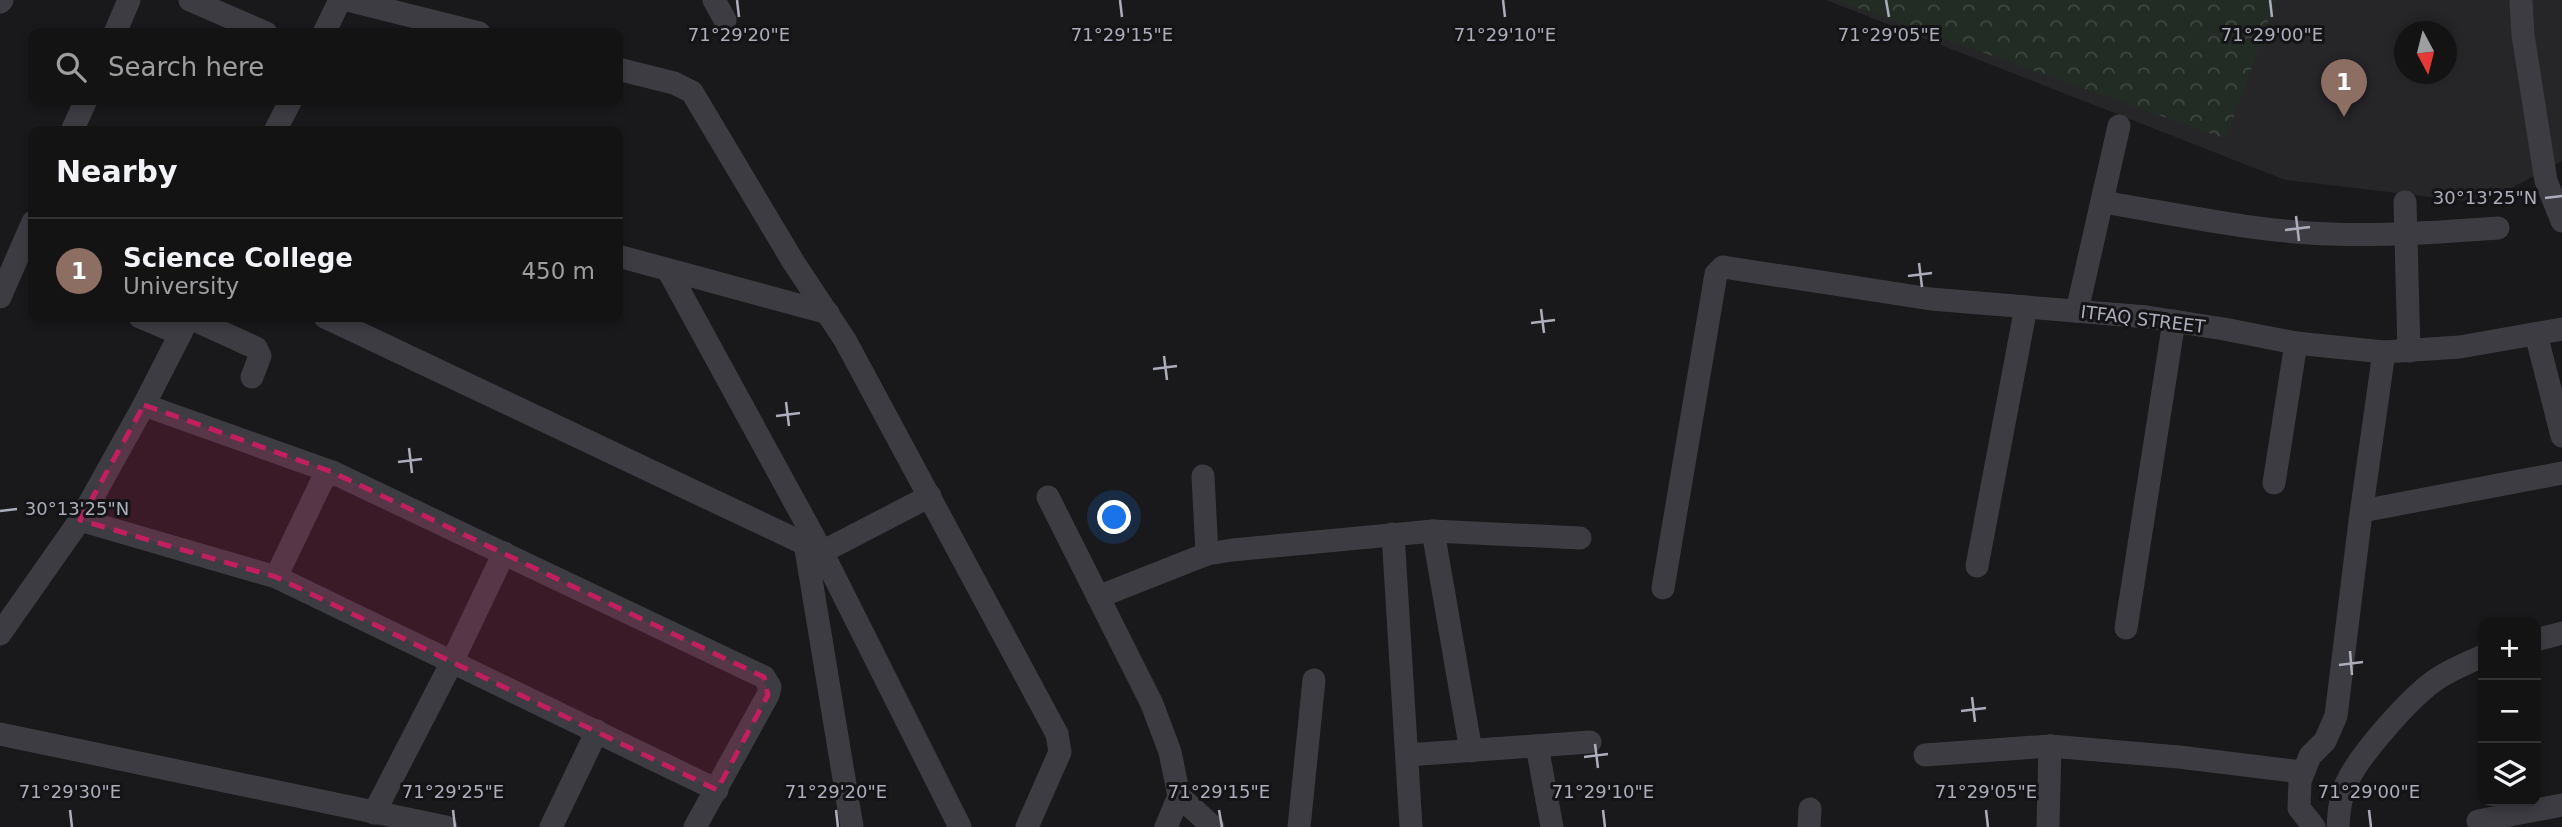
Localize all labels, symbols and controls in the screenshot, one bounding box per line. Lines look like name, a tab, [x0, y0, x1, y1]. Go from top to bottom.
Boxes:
north arrow	[2394, 21, 2457, 84]
text: 71°29'20"E	[688, 24, 790, 45]
text: 71°29'15"E	[1071, 24, 1173, 45]
text: 71°29'10"E	[1454, 24, 1556, 45]
text: 71°29'05"E	[1838, 24, 1940, 45]
text: 71°29'00"E	[2221, 24, 2323, 45]
search box	[28, 28, 623, 105]
icon: search	[52, 48, 90, 86]
text: Search here	[108, 52, 264, 82]
pin: 1	[2321, 59, 2367, 117]
text: Nearby	[56, 154, 178, 189]
text: 30°13'25"N	[2433, 187, 2537, 208]
text: Science College	[123, 243, 353, 273]
text: 1	[71, 258, 87, 284]
text: 450 m	[521, 258, 595, 284]
text: University	[123, 273, 239, 299]
street label: ITFAQ STREET	[2079, 301, 2208, 337]
text: 30°13'25"N	[25, 498, 129, 519]
your location	[1097, 500, 1131, 534]
map controls	[2478, 617, 2541, 806]
button: +	[2478, 617, 2541, 680]
button: −	[2478, 680, 2541, 743]
button: layers	[2478, 743, 2541, 806]
text: 71°29'30"E	[19, 781, 121, 802]
text: 71°29'25"E	[402, 781, 504, 802]
text: 71°29'20"E	[785, 781, 887, 802]
text: 71°29'15"E	[1168, 781, 1270, 802]
text: 71°29'10"E	[1552, 781, 1654, 802]
text: 71°29'05"E	[1935, 781, 2037, 802]
text: 71°29'00"E	[2318, 781, 2420, 802]

